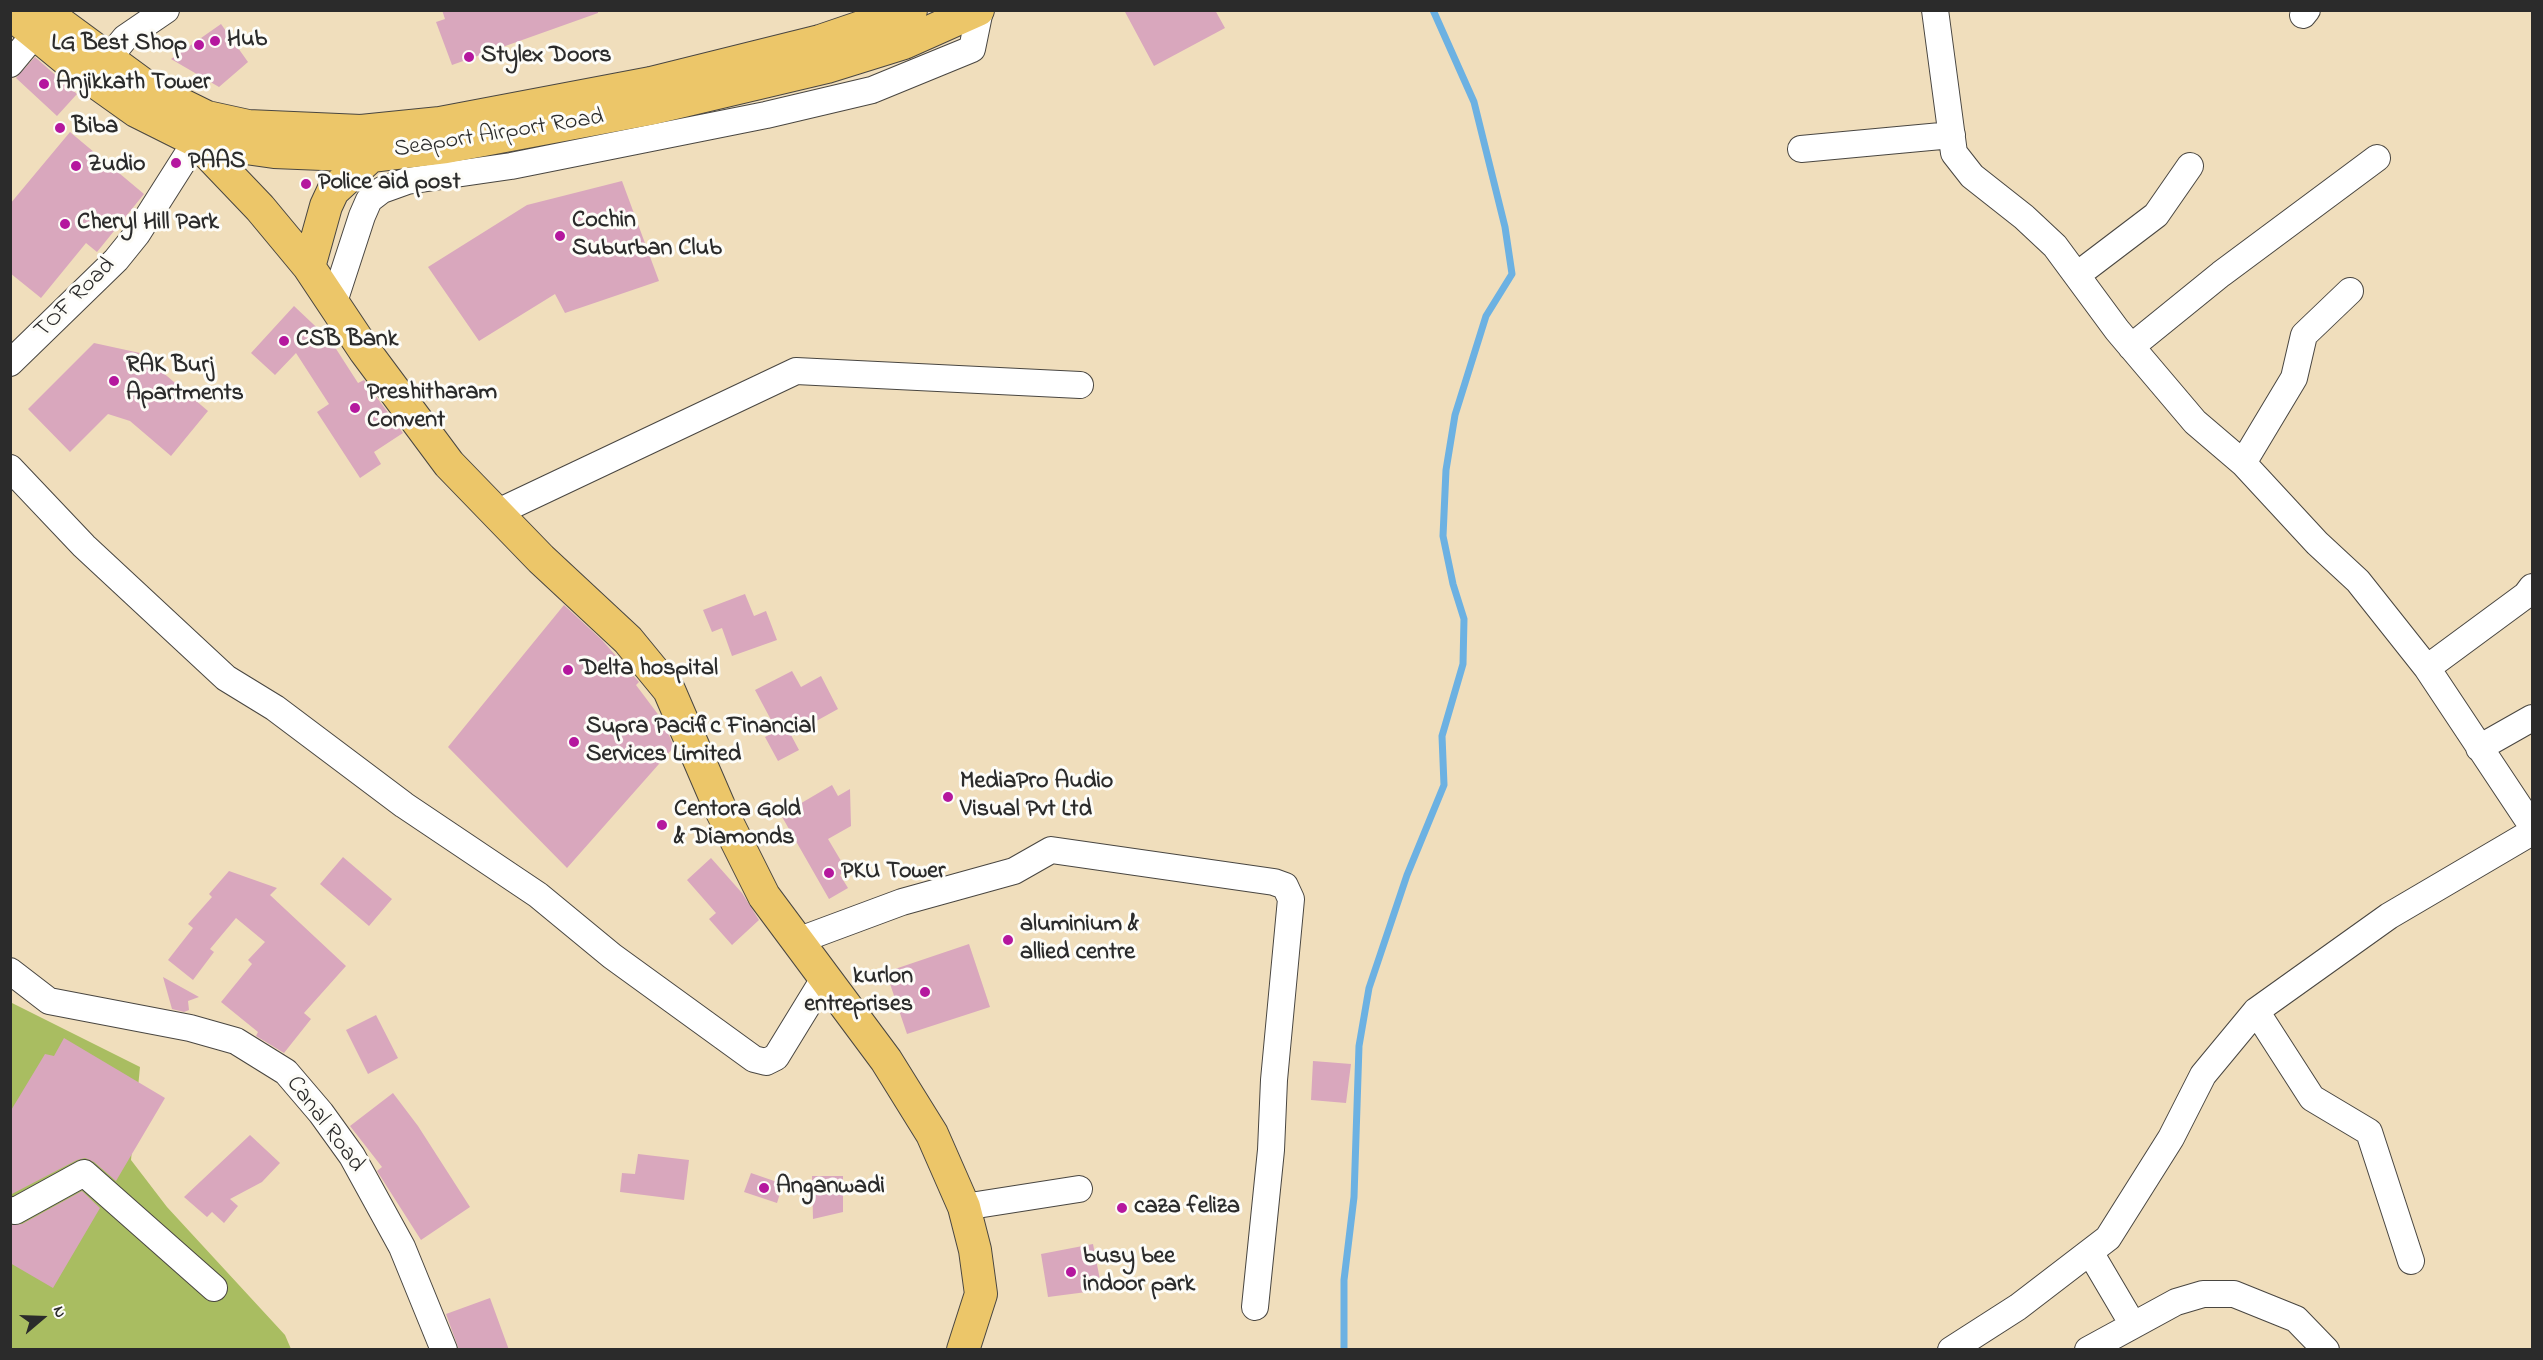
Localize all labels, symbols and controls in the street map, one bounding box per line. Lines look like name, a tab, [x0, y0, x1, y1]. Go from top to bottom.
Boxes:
place label: Hub	[227, 27, 267, 55]
place label: LG Best Shop	[52, 31, 187, 59]
marker: Hub	[208, 34, 222, 48]
marker: LG Best Shop	[192, 38, 206, 52]
place label: Stylex Doors	[481, 43, 612, 71]
marker: Stylex Doors	[462, 50, 476, 64]
place label: Anjikkath Tower	[56, 70, 210, 98]
marker: Anjikkath Tower	[37, 77, 51, 91]
street label: Seaport Airport Road	[392, 104, 606, 166]
place label: Biba	[72, 114, 118, 142]
marker: Biba	[53, 121, 67, 135]
place label: PAAS	[188, 149, 245, 177]
place label: Zudio	[88, 152, 146, 180]
marker: PAAS	[169, 156, 183, 170]
marker: Zudio	[69, 159, 83, 173]
place label: Police aid post	[318, 170, 461, 198]
marker: Police aid post	[299, 177, 313, 191]
place label: Cochin Suburban Club	[572, 208, 722, 264]
place label: Cheryl Hill Park	[77, 210, 219, 238]
marker: Cheryl Hill Park	[58, 217, 72, 231]
marker: Cochin Suburban Club	[553, 229, 567, 243]
street label: TOF Road	[29, 252, 123, 346]
place label: CSB Bank	[296, 327, 398, 355]
marker: CSB Bank	[277, 334, 291, 348]
place label: RAK Burj Apartments	[126, 353, 244, 409]
marker: RAK Burj Apartments	[107, 374, 121, 388]
place label: Preshitharam Convent	[367, 380, 497, 436]
marker: Preshitharam Convent	[348, 401, 362, 415]
place label: Delta hospital	[580, 656, 718, 684]
marker: Delta hospital	[561, 663, 575, 677]
place label: Supra Pacific Financial Services Limited	[586, 714, 815, 770]
marker: Supra Pacific Financial Services Limited	[567, 735, 581, 749]
place label: MediaPro Audio Visual Pvt Ltd	[960, 769, 1113, 825]
marker: MediaPro Audio Visual Pvt Ltd	[941, 790, 955, 804]
place label: Centora Gold & Diamonds	[674, 797, 801, 853]
marker: Centora Gold & Diamonds	[655, 818, 669, 832]
place label: PKU Tower	[841, 859, 945, 887]
marker: PKU Tower	[822, 866, 836, 880]
place label: aluminium & allied centre	[1020, 912, 1139, 968]
marker: aluminium & allied centre	[1001, 933, 1015, 947]
place label: kurlon entreprises	[804, 964, 913, 1020]
marker: kurlon entreprises	[918, 985, 932, 999]
street label: Canal Road	[278, 1071, 370, 1179]
place label: Anganwadi	[776, 1174, 885, 1202]
marker: Anganwadi	[757, 1181, 771, 1195]
place label: caza feliza	[1134, 1194, 1240, 1222]
marker: caza feliza	[1115, 1201, 1129, 1215]
place label: busy bee indoor park	[1083, 1244, 1195, 1300]
marker: busy bee indoor park	[1064, 1265, 1078, 1279]
north arrow	[12, 1288, 72, 1348]
text: N	[46, 1303, 72, 1321]

